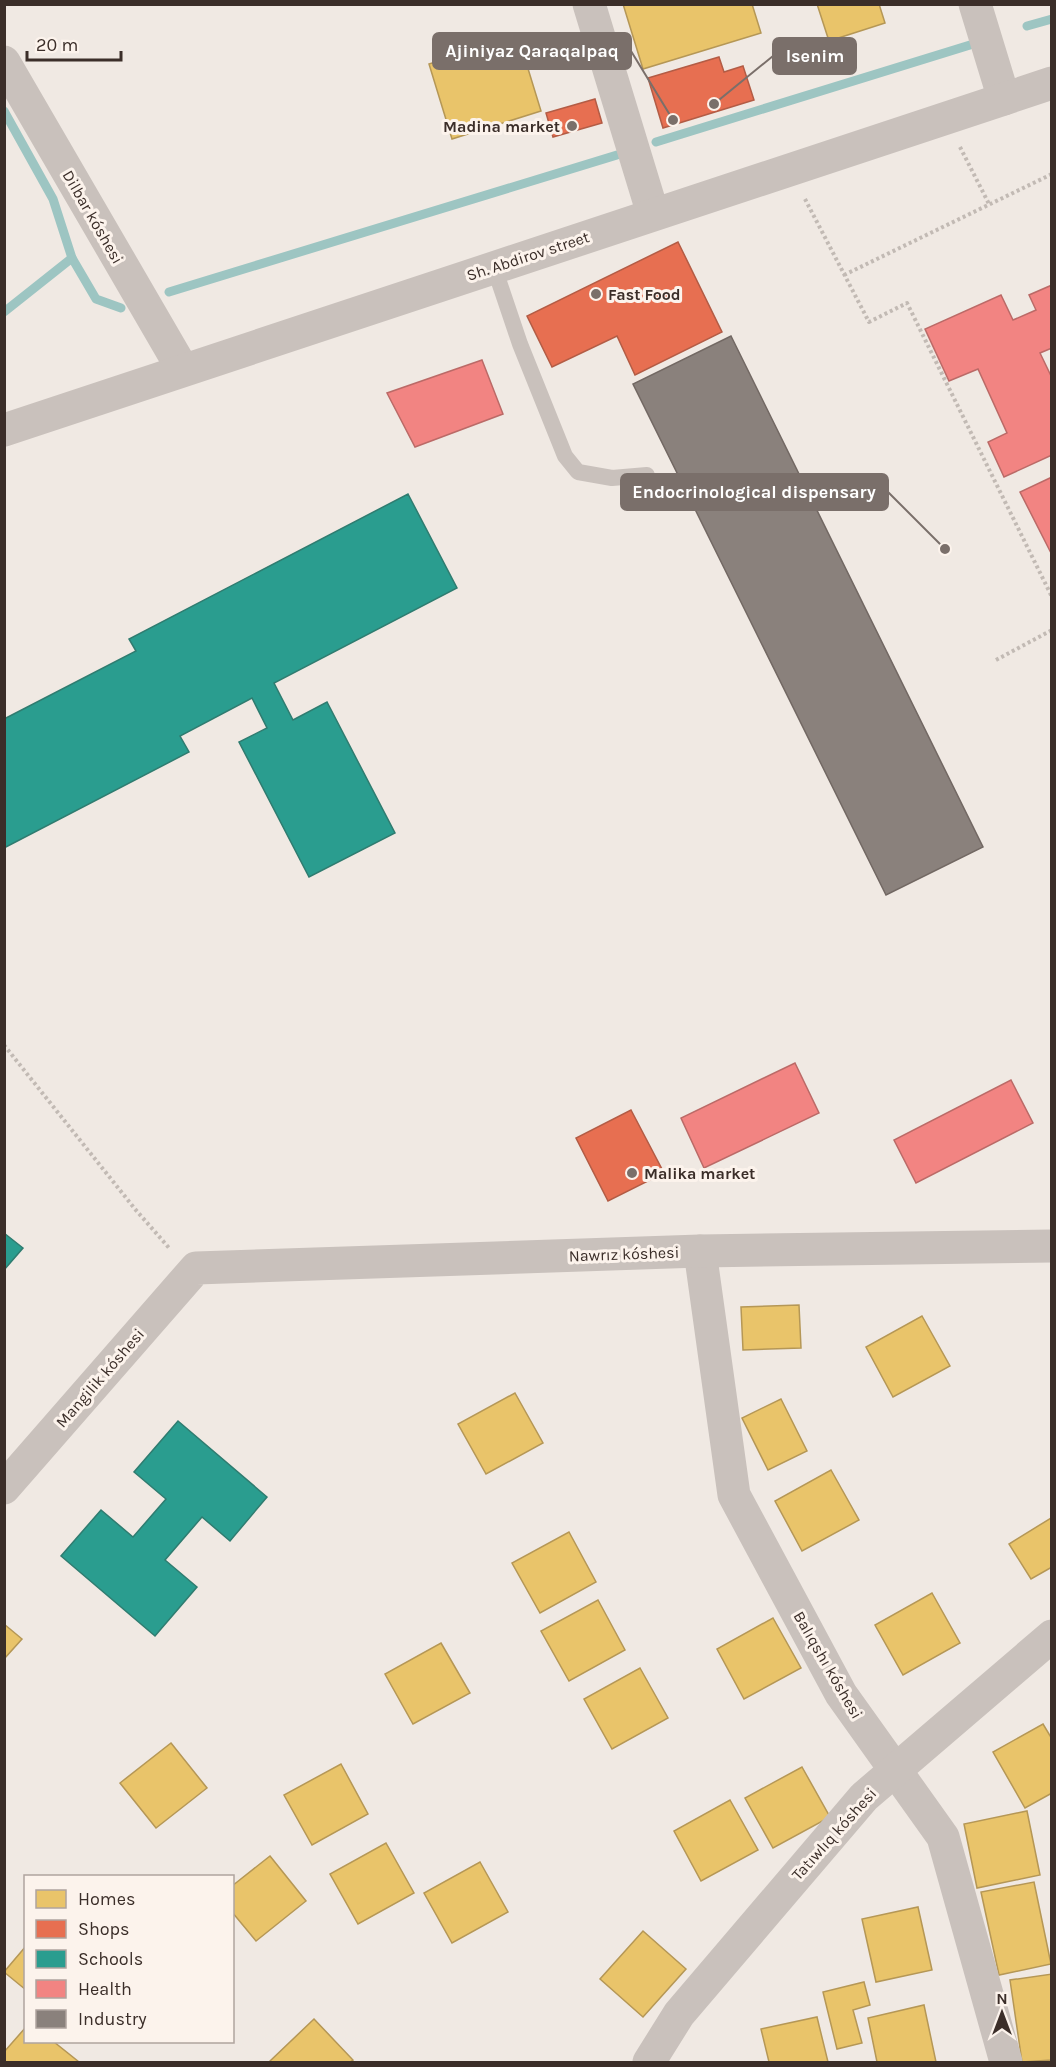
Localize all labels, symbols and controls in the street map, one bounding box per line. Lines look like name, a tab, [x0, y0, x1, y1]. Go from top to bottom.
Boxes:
scale bar	[27, 24, 122, 62]
callout: Ajiniyaz Qaraqalpaq	[433, 33, 631, 69]
text: 20 m	[36, 34, 78, 56]
callout: Isenim	[773, 38, 856, 74]
text: Ajiniyaz Qaraqalpaq	[445, 40, 619, 62]
text: Isenim	[786, 45, 844, 67]
place label: Madina market	[443, 117, 560, 136]
marker: Madina market	[565, 119, 579, 133]
street label: Dilbar kóshesi	[59, 167, 127, 267]
street label: Sh. Abdirov street	[464, 227, 592, 285]
place label: Fast Food	[608, 285, 681, 304]
marker: Fast Food	[589, 287, 603, 301]
callout: Endocrinological dispensary	[621, 474, 888, 510]
text: Endocrinological dispensary	[632, 481, 876, 503]
place label: Malika market	[644, 1164, 755, 1183]
marker: Malika market	[625, 1166, 639, 1180]
street label: Nawrız kóshesi	[568, 1243, 680, 1265]
street label: Mangilik kóshesi	[52, 1325, 148, 1431]
street label: Balıqshı kóshesi	[789, 1608, 867, 1722]
street label: Tatıwlıq kóshesi	[788, 1784, 880, 1884]
legend	[24, 1875, 234, 2043]
text: Homes	[78, 1888, 135, 1910]
text: Shops	[78, 1918, 130, 1940]
text: Schools	[78, 1948, 143, 1970]
text: Health	[78, 1978, 132, 2000]
north arrow	[972, 1983, 1032, 2043]
text: N	[996, 1989, 1008, 2008]
text: Industry	[78, 2008, 147, 2030]

